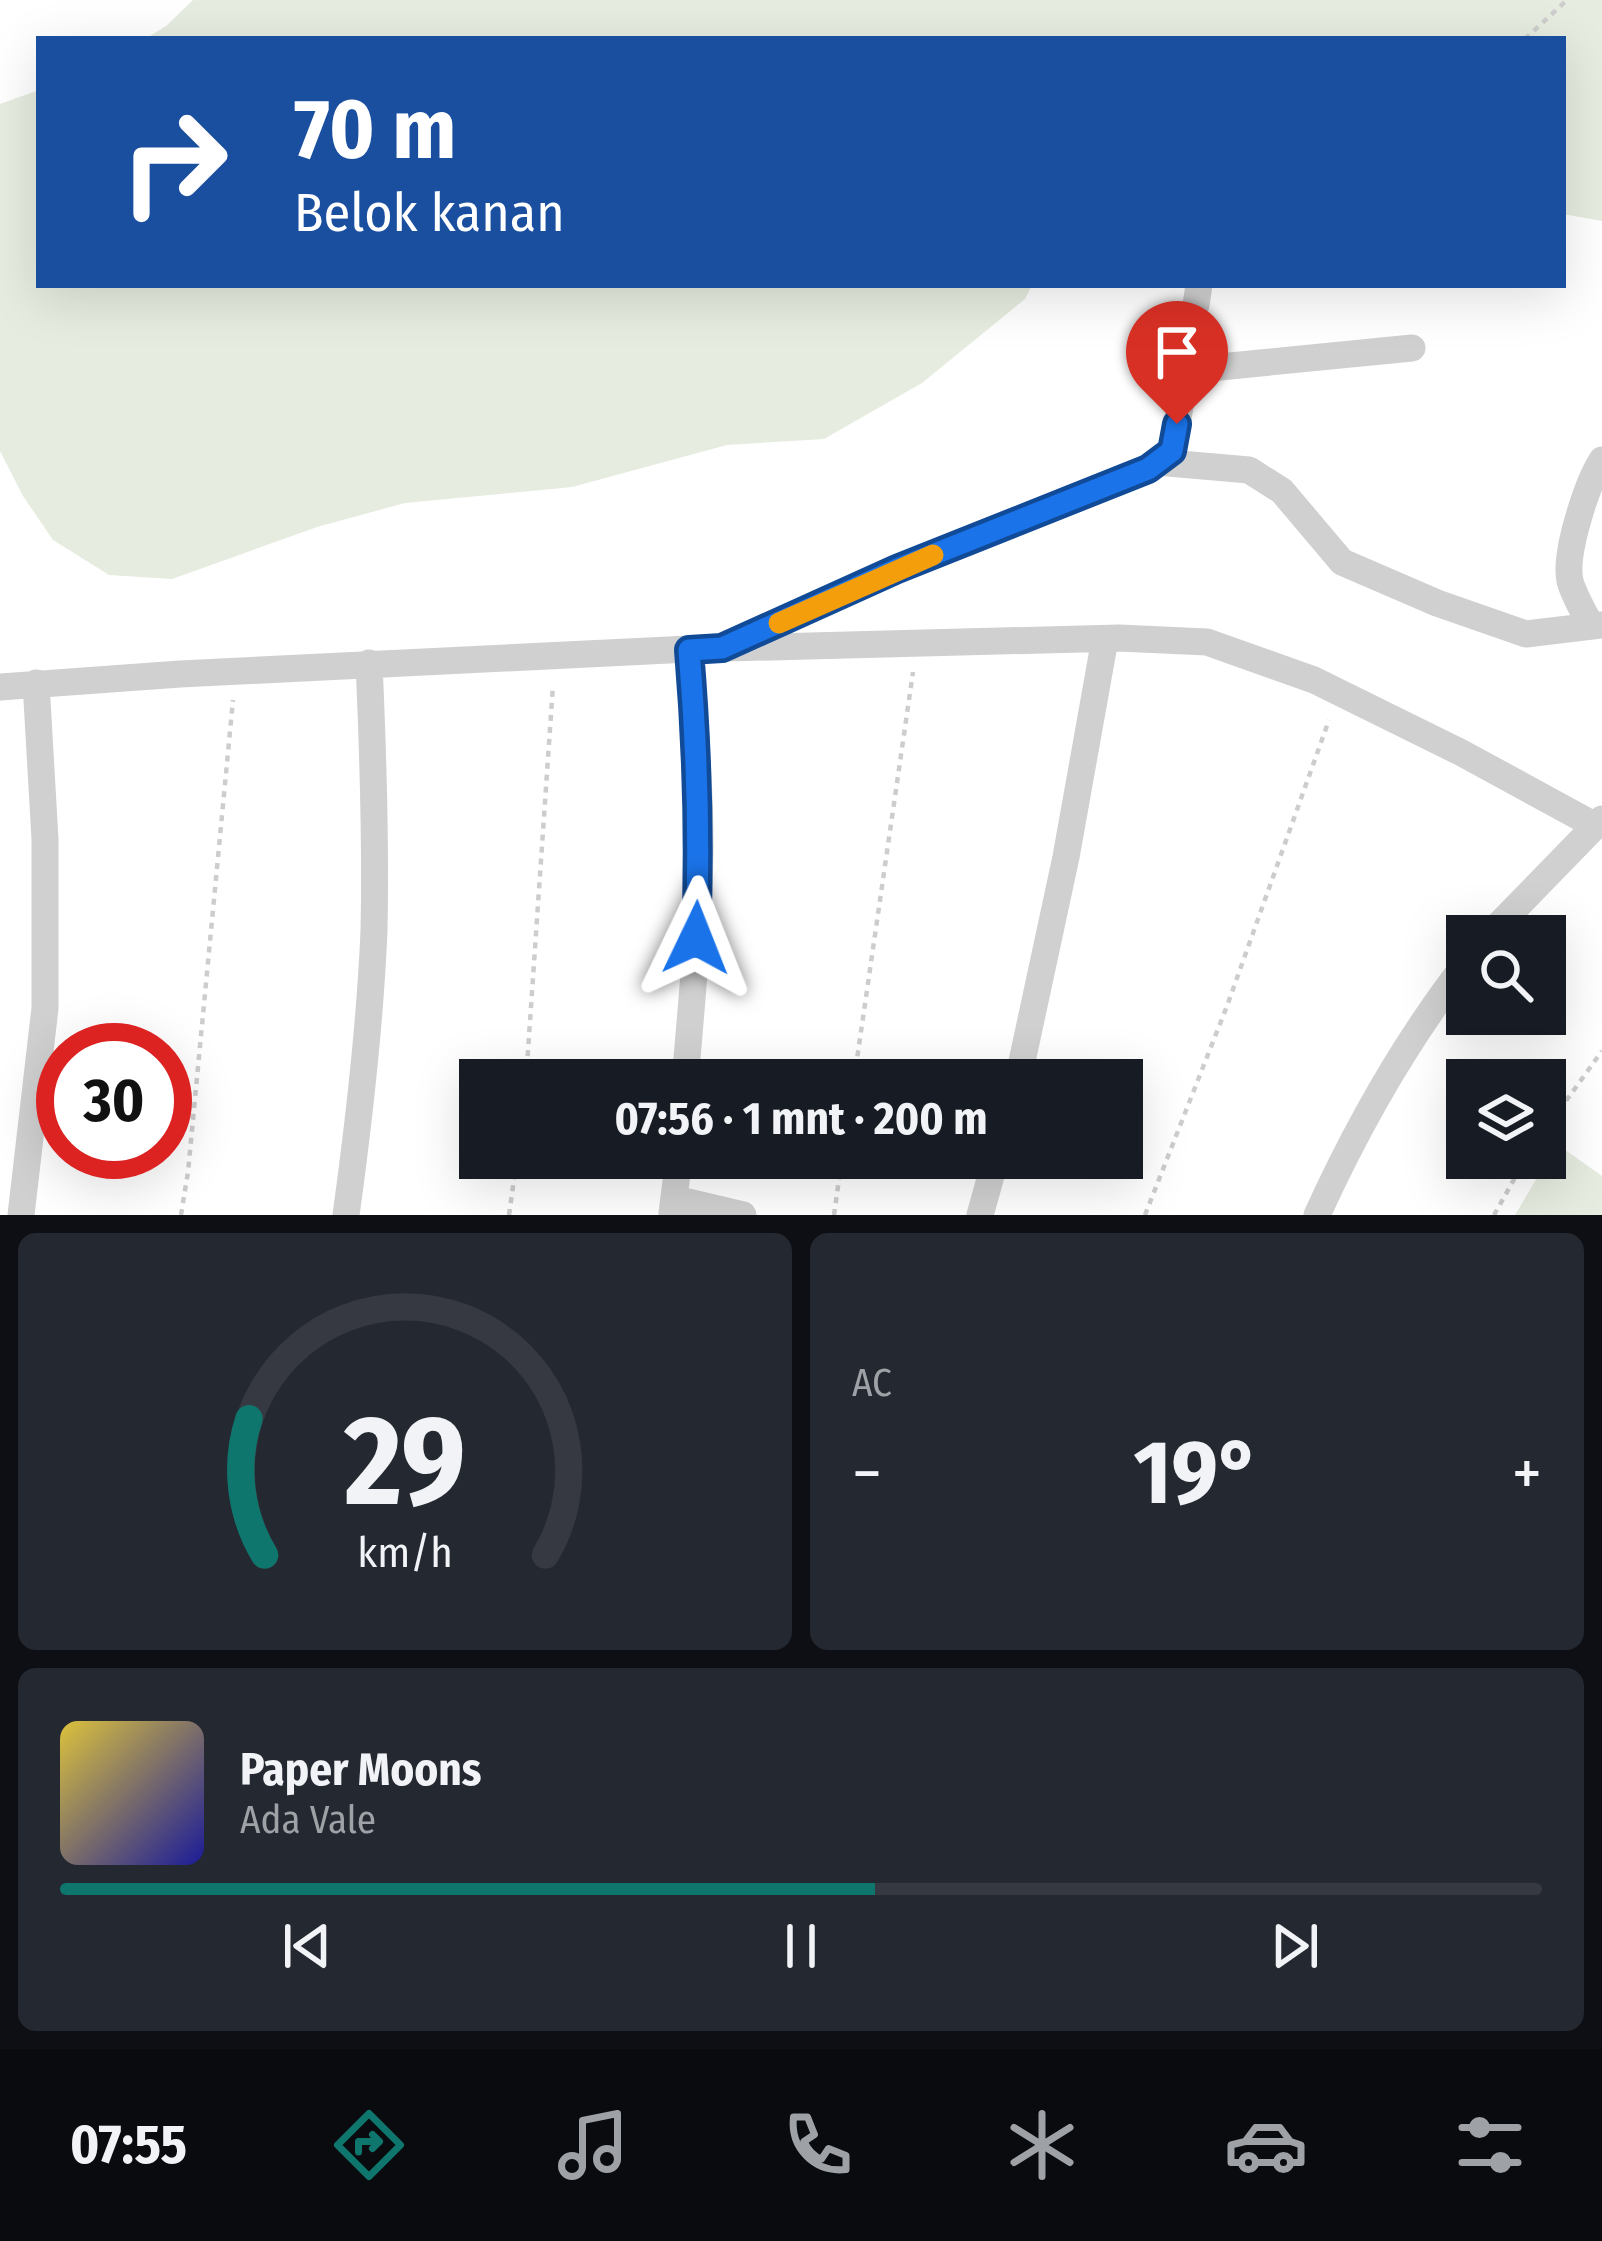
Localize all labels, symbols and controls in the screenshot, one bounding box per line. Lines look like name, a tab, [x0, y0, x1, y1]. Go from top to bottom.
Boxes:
text: 70 m	[294, 79, 456, 180]
icon: right	[96, 84, 252, 240]
text: Belok kanan	[294, 181, 565, 245]
pin	[1126, 301, 1228, 424]
icon: arrive	[1144, 319, 1210, 385]
position arrow	[633, 875, 759, 1001]
map controls	[1446, 915, 1566, 1179]
button: search	[1446, 915, 1566, 1035]
speed limit sign: 30	[36, 1023, 192, 1179]
button: layers	[1446, 1059, 1566, 1179]
text: 07:56 · 1 mnt · 200 m	[614, 1092, 988, 1146]
text: AC	[852, 1360, 892, 1406]
text: 29	[343, 1387, 466, 1537]
text: 19°	[1134, 1419, 1260, 1527]
text: −	[852, 1434, 882, 1513]
text: +	[1512, 1434, 1542, 1513]
text: km/h	[357, 1526, 453, 1577]
text: Paper Moons	[240, 1743, 482, 1797]
text: Ada Vale	[240, 1797, 376, 1843]
icon: previous	[274, 1913, 340, 1979]
icon: pause	[768, 1913, 834, 1979]
icon: next	[1262, 1913, 1328, 1979]
icon: directions	[327, 2103, 411, 2187]
icon: music	[551, 2103, 635, 2187]
icon: phone	[776, 2103, 860, 2187]
icon: climate	[1000, 2103, 1084, 2187]
icon: car	[1224, 2103, 1308, 2187]
icon: filters	[1448, 2103, 1532, 2187]
text: 07:55	[70, 2113, 187, 2177]

